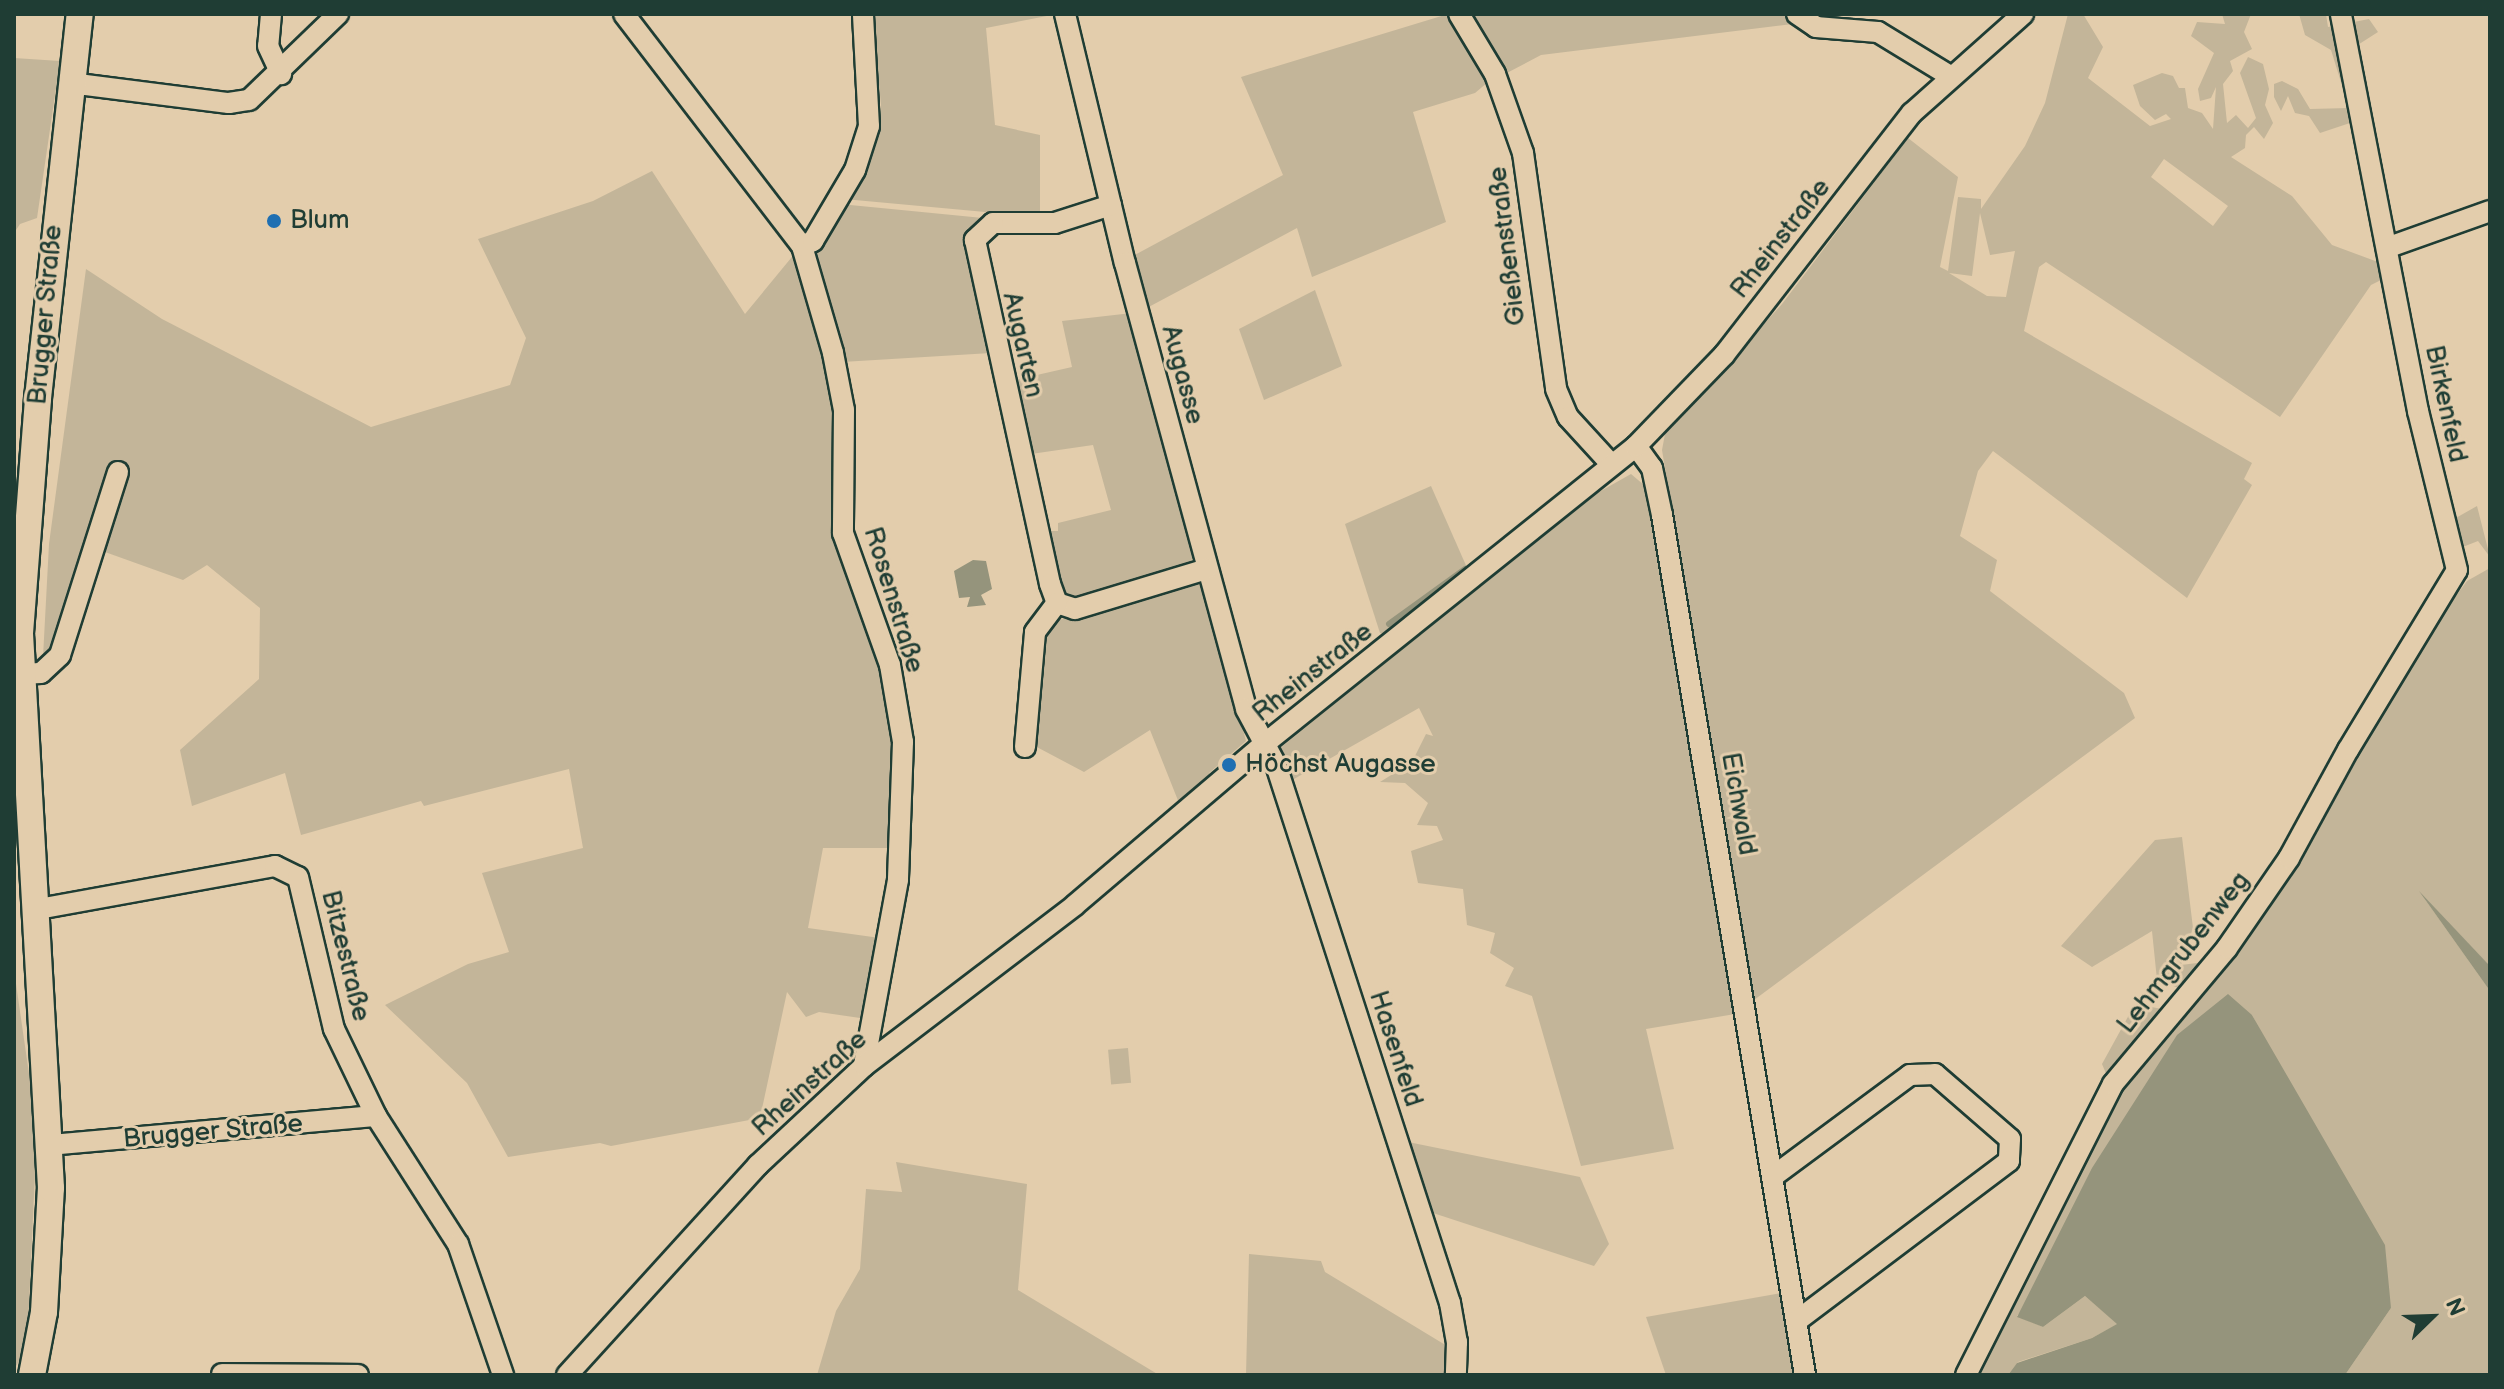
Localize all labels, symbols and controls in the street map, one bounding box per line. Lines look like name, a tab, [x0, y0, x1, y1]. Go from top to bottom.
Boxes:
street label: Gießenstraße	[1483, 165, 1533, 327]
street label: Rheinstraße	[1725, 173, 1837, 305]
place label: Blum	[290, 205, 350, 237]
marker: Blum	[265, 212, 283, 230]
street label: Brugger Straße	[23, 224, 69, 406]
street label: Augarten	[995, 289, 1049, 401]
street label: Augasse	[1154, 322, 1210, 428]
street label: Birkenfeld	[2417, 343, 2473, 465]
street label: Rosenstraße	[856, 523, 930, 677]
street label: Rheinstraße	[1247, 617, 1379, 729]
place label: Höchst Augasse	[1245, 749, 1436, 781]
street label: Eichwald	[1714, 750, 1762, 858]
marker: Höchst Augasse	[1220, 756, 1238, 774]
street label: Lehmgrubenweg	[2111, 866, 2257, 1040]
street label: Bitzestraße	[314, 887, 376, 1025]
street label: Hasenfeld	[1362, 987, 1428, 1111]
street label: Rheinstraße	[746, 1024, 874, 1144]
street label: Brugger Straße	[122, 1109, 304, 1155]
north arrow	[2392, 1277, 2472, 1357]
text: N	[2439, 1295, 2470, 1320]

